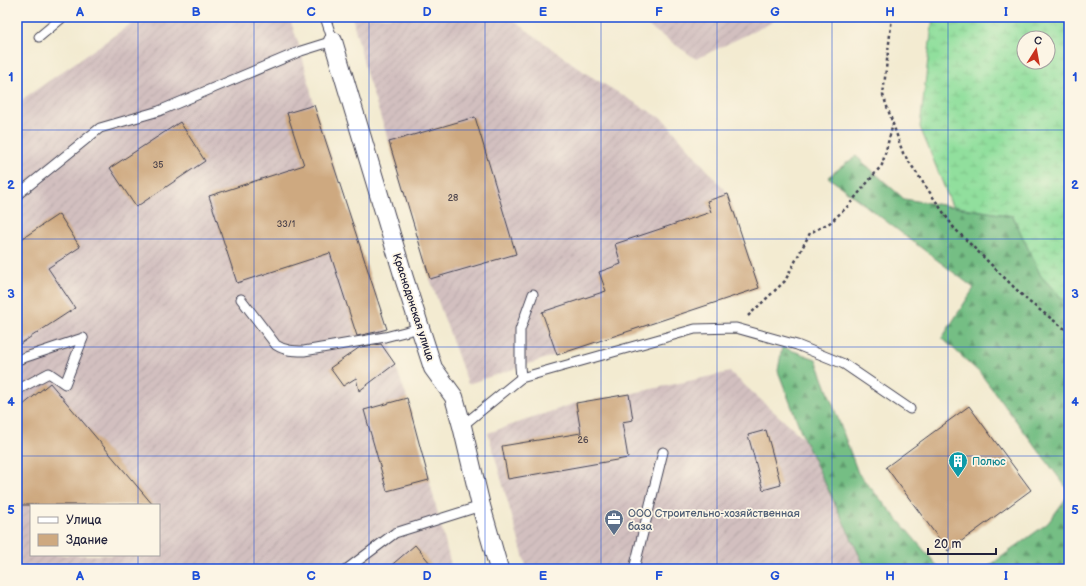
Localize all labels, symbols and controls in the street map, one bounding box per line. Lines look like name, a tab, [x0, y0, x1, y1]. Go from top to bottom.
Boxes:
text: A	[75, 4, 84, 20]
text: B	[191, 4, 201, 20]
text: C	[306, 4, 316, 20]
text: D	[422, 4, 432, 20]
text: E	[539, 4, 548, 20]
text: F	[655, 4, 663, 20]
text: G	[770, 4, 780, 20]
text: H	[885, 4, 895, 20]
text: I	[1004, 4, 1008, 20]
north arrow	[1016, 30, 1056, 70]
text: С	[1033, 34, 1043, 48]
text: 1	[8, 69, 14, 85]
text: 1	[1072, 69, 1078, 85]
house number: 35	[153, 160, 163, 171]
text: 2	[7, 177, 15, 193]
text: 2	[1071, 177, 1079, 193]
house number: 28	[448, 193, 458, 204]
house number: 33/1	[277, 219, 295, 230]
street label: Краснодонская улица	[390, 252, 437, 363]
text: 3	[7, 286, 15, 302]
text: 3	[1071, 286, 1079, 302]
text: 4	[7, 394, 15, 410]
text: 4	[1071, 394, 1079, 410]
house number: 26	[578, 435, 589, 446]
building icon: Полюс	[947, 450, 969, 478]
place label: Полюс	[972, 455, 1006, 468]
text: 5	[7, 502, 15, 518]
text: 5	[1071, 502, 1079, 518]
legend	[30, 504, 160, 556]
place label: ООО Строительно-хозяйственная база	[628, 507, 800, 533]
office icon: ООО Строительно-хозяйственная база	[603, 508, 625, 536]
text: Улица	[66, 513, 102, 528]
scale bar	[928, 530, 996, 556]
text: Здание	[66, 533, 108, 548]
text: 20 m	[934, 537, 961, 552]
text: A	[75, 568, 84, 584]
text: B	[191, 568, 201, 584]
text: C	[306, 568, 316, 584]
text: D	[422, 568, 432, 584]
text: E	[539, 568, 548, 584]
text: F	[655, 568, 663, 584]
text: G	[770, 568, 780, 584]
text: H	[885, 568, 895, 584]
text: I	[1004, 568, 1008, 584]

